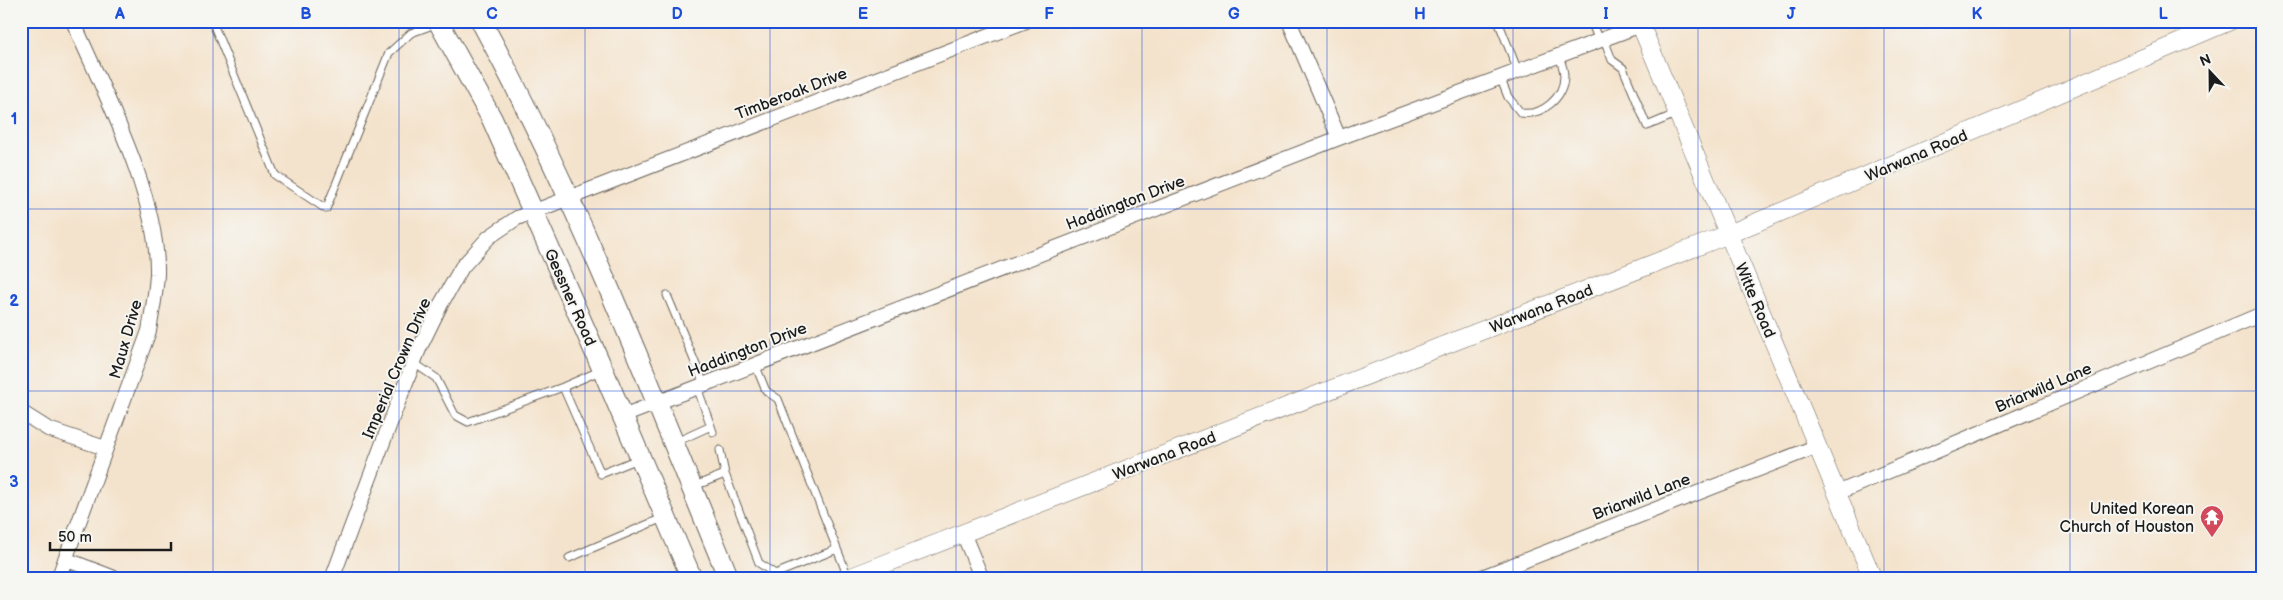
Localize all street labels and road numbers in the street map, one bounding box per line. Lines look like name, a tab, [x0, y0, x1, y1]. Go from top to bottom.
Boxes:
street label: Timberoak Drive	[733, 64, 850, 124]
street label: Warwana Road	[1863, 126, 1971, 186]
street label: Haddington Drive	[1064, 172, 1188, 235]
street label: Gessner Road	[540, 246, 600, 349]
street label: Witte Road	[1730, 260, 1779, 341]
street label: Warwana Road	[1487, 281, 1596, 338]
street label: Imperial Crown Drive	[359, 295, 436, 442]
street label: Maux Drive	[106, 297, 147, 381]
street label: Haddington Drive	[686, 319, 810, 382]
street label: Briarwild Lane	[1992, 359, 2095, 417]
street label: Warwana Road	[1110, 428, 1219, 485]
street label: Briarwild Lane	[1590, 470, 1694, 525]

